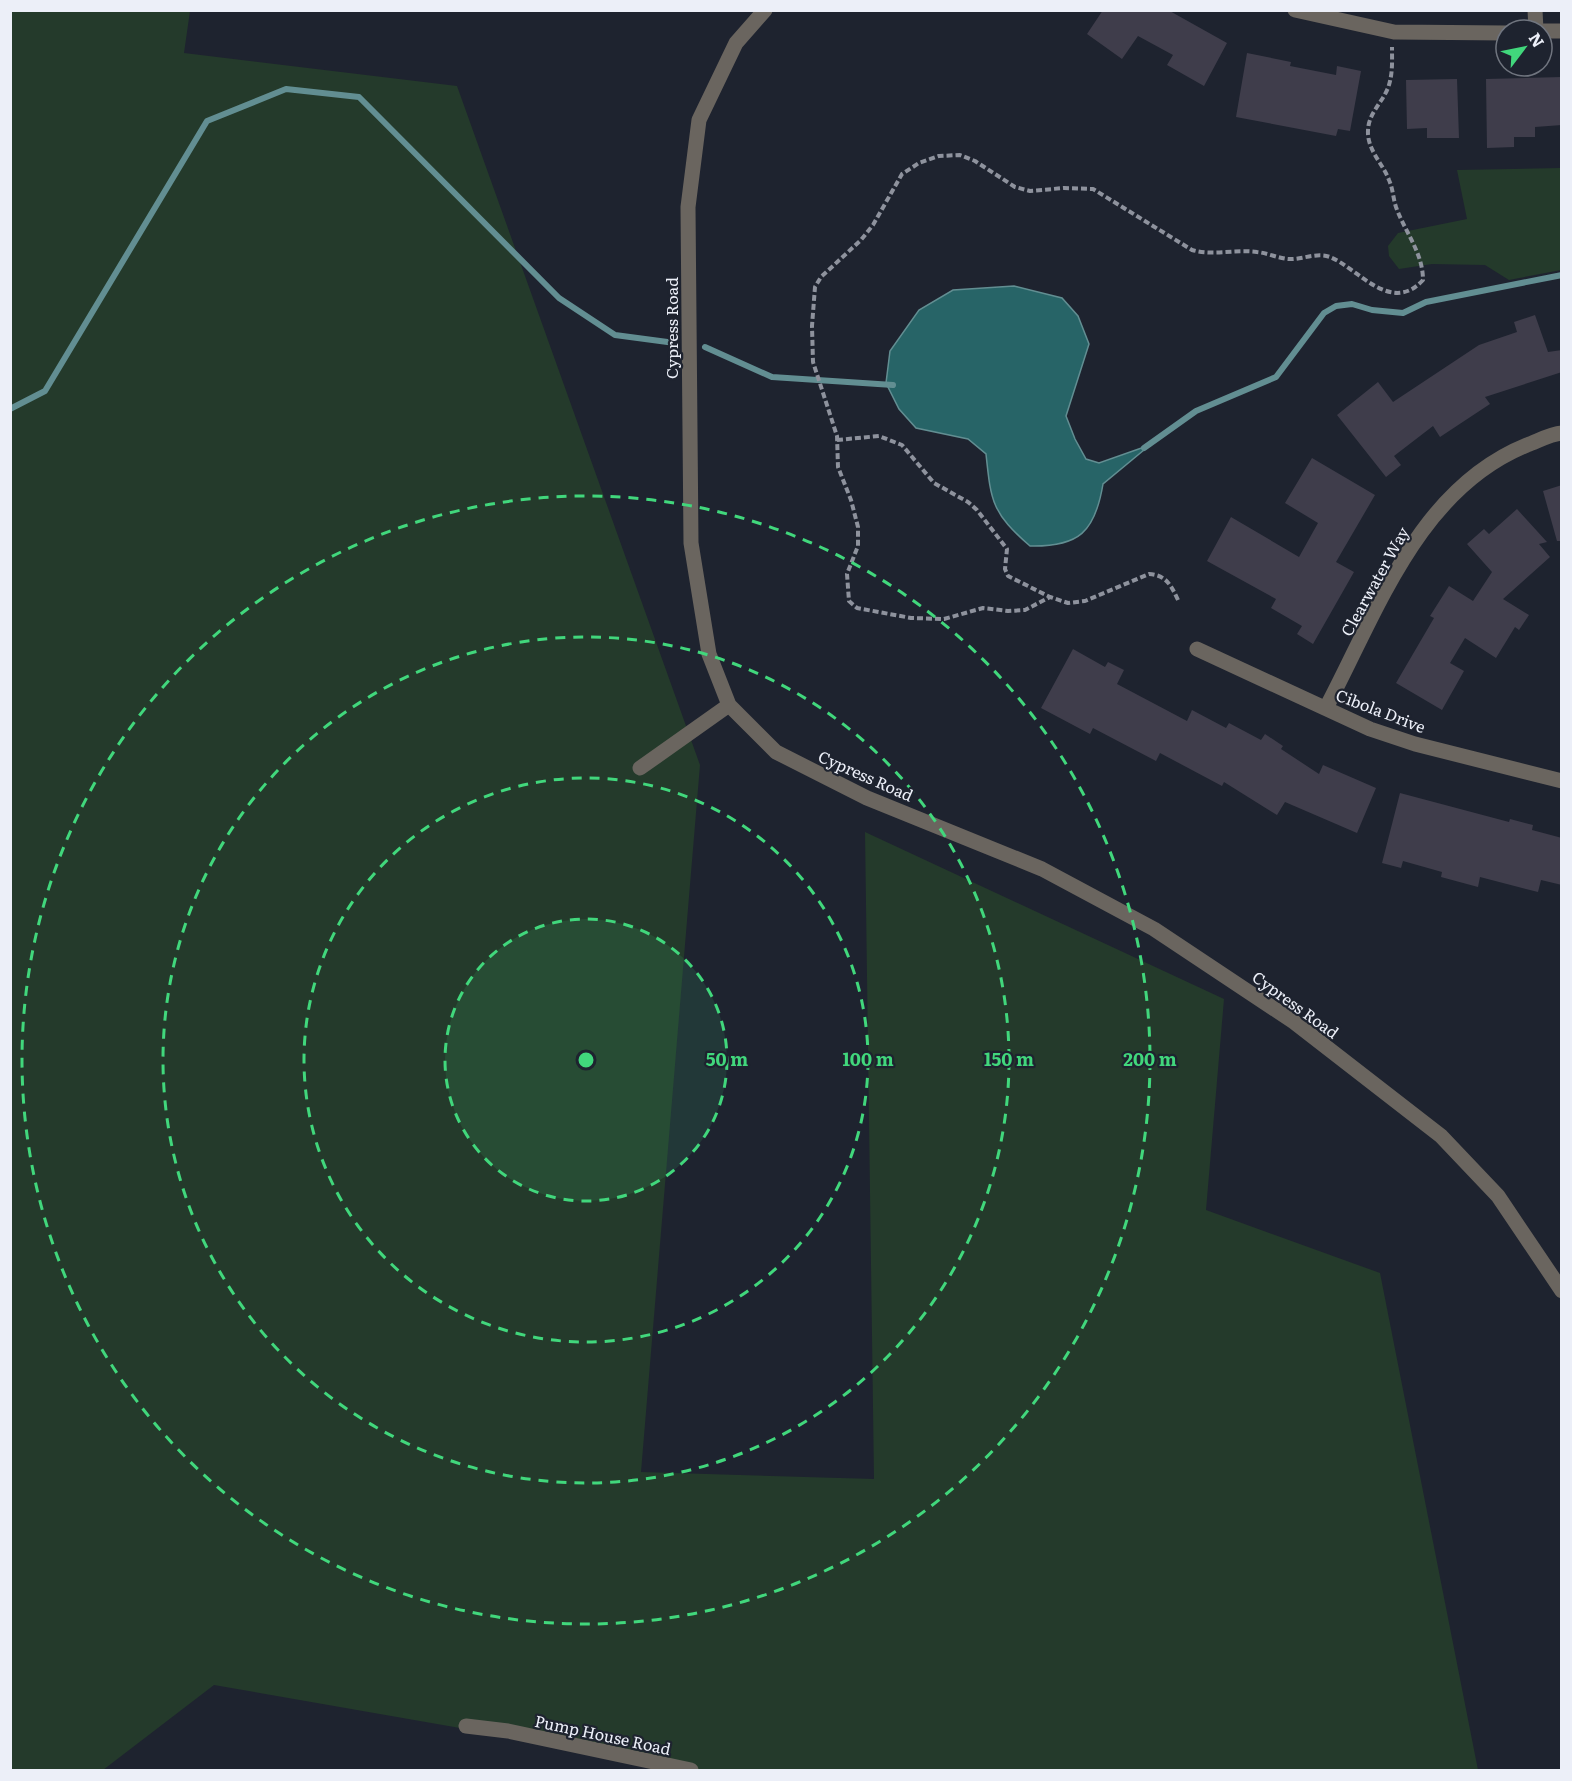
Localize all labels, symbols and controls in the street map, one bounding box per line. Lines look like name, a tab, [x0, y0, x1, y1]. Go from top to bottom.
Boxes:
north arrow	[1494, 18, 1554, 78]
text: N	[1524, 27, 1551, 52]
street label: Cypress Road	[659, 277, 683, 379]
street label: Clearwater Way	[1334, 521, 1414, 640]
street label: Cibola Drive	[1333, 682, 1429, 738]
street label: Cypress Road	[815, 743, 918, 807]
street label: Cypress Road	[1248, 964, 1344, 1044]
text: 50 m	[706, 1045, 748, 1072]
text: 100 m	[842, 1045, 894, 1072]
text: 150 m	[984, 1045, 1034, 1072]
text: 200 m	[1123, 1045, 1177, 1072]
centre of rings	[576, 1050, 596, 1070]
street label: Pump House Road	[533, 1708, 673, 1760]

